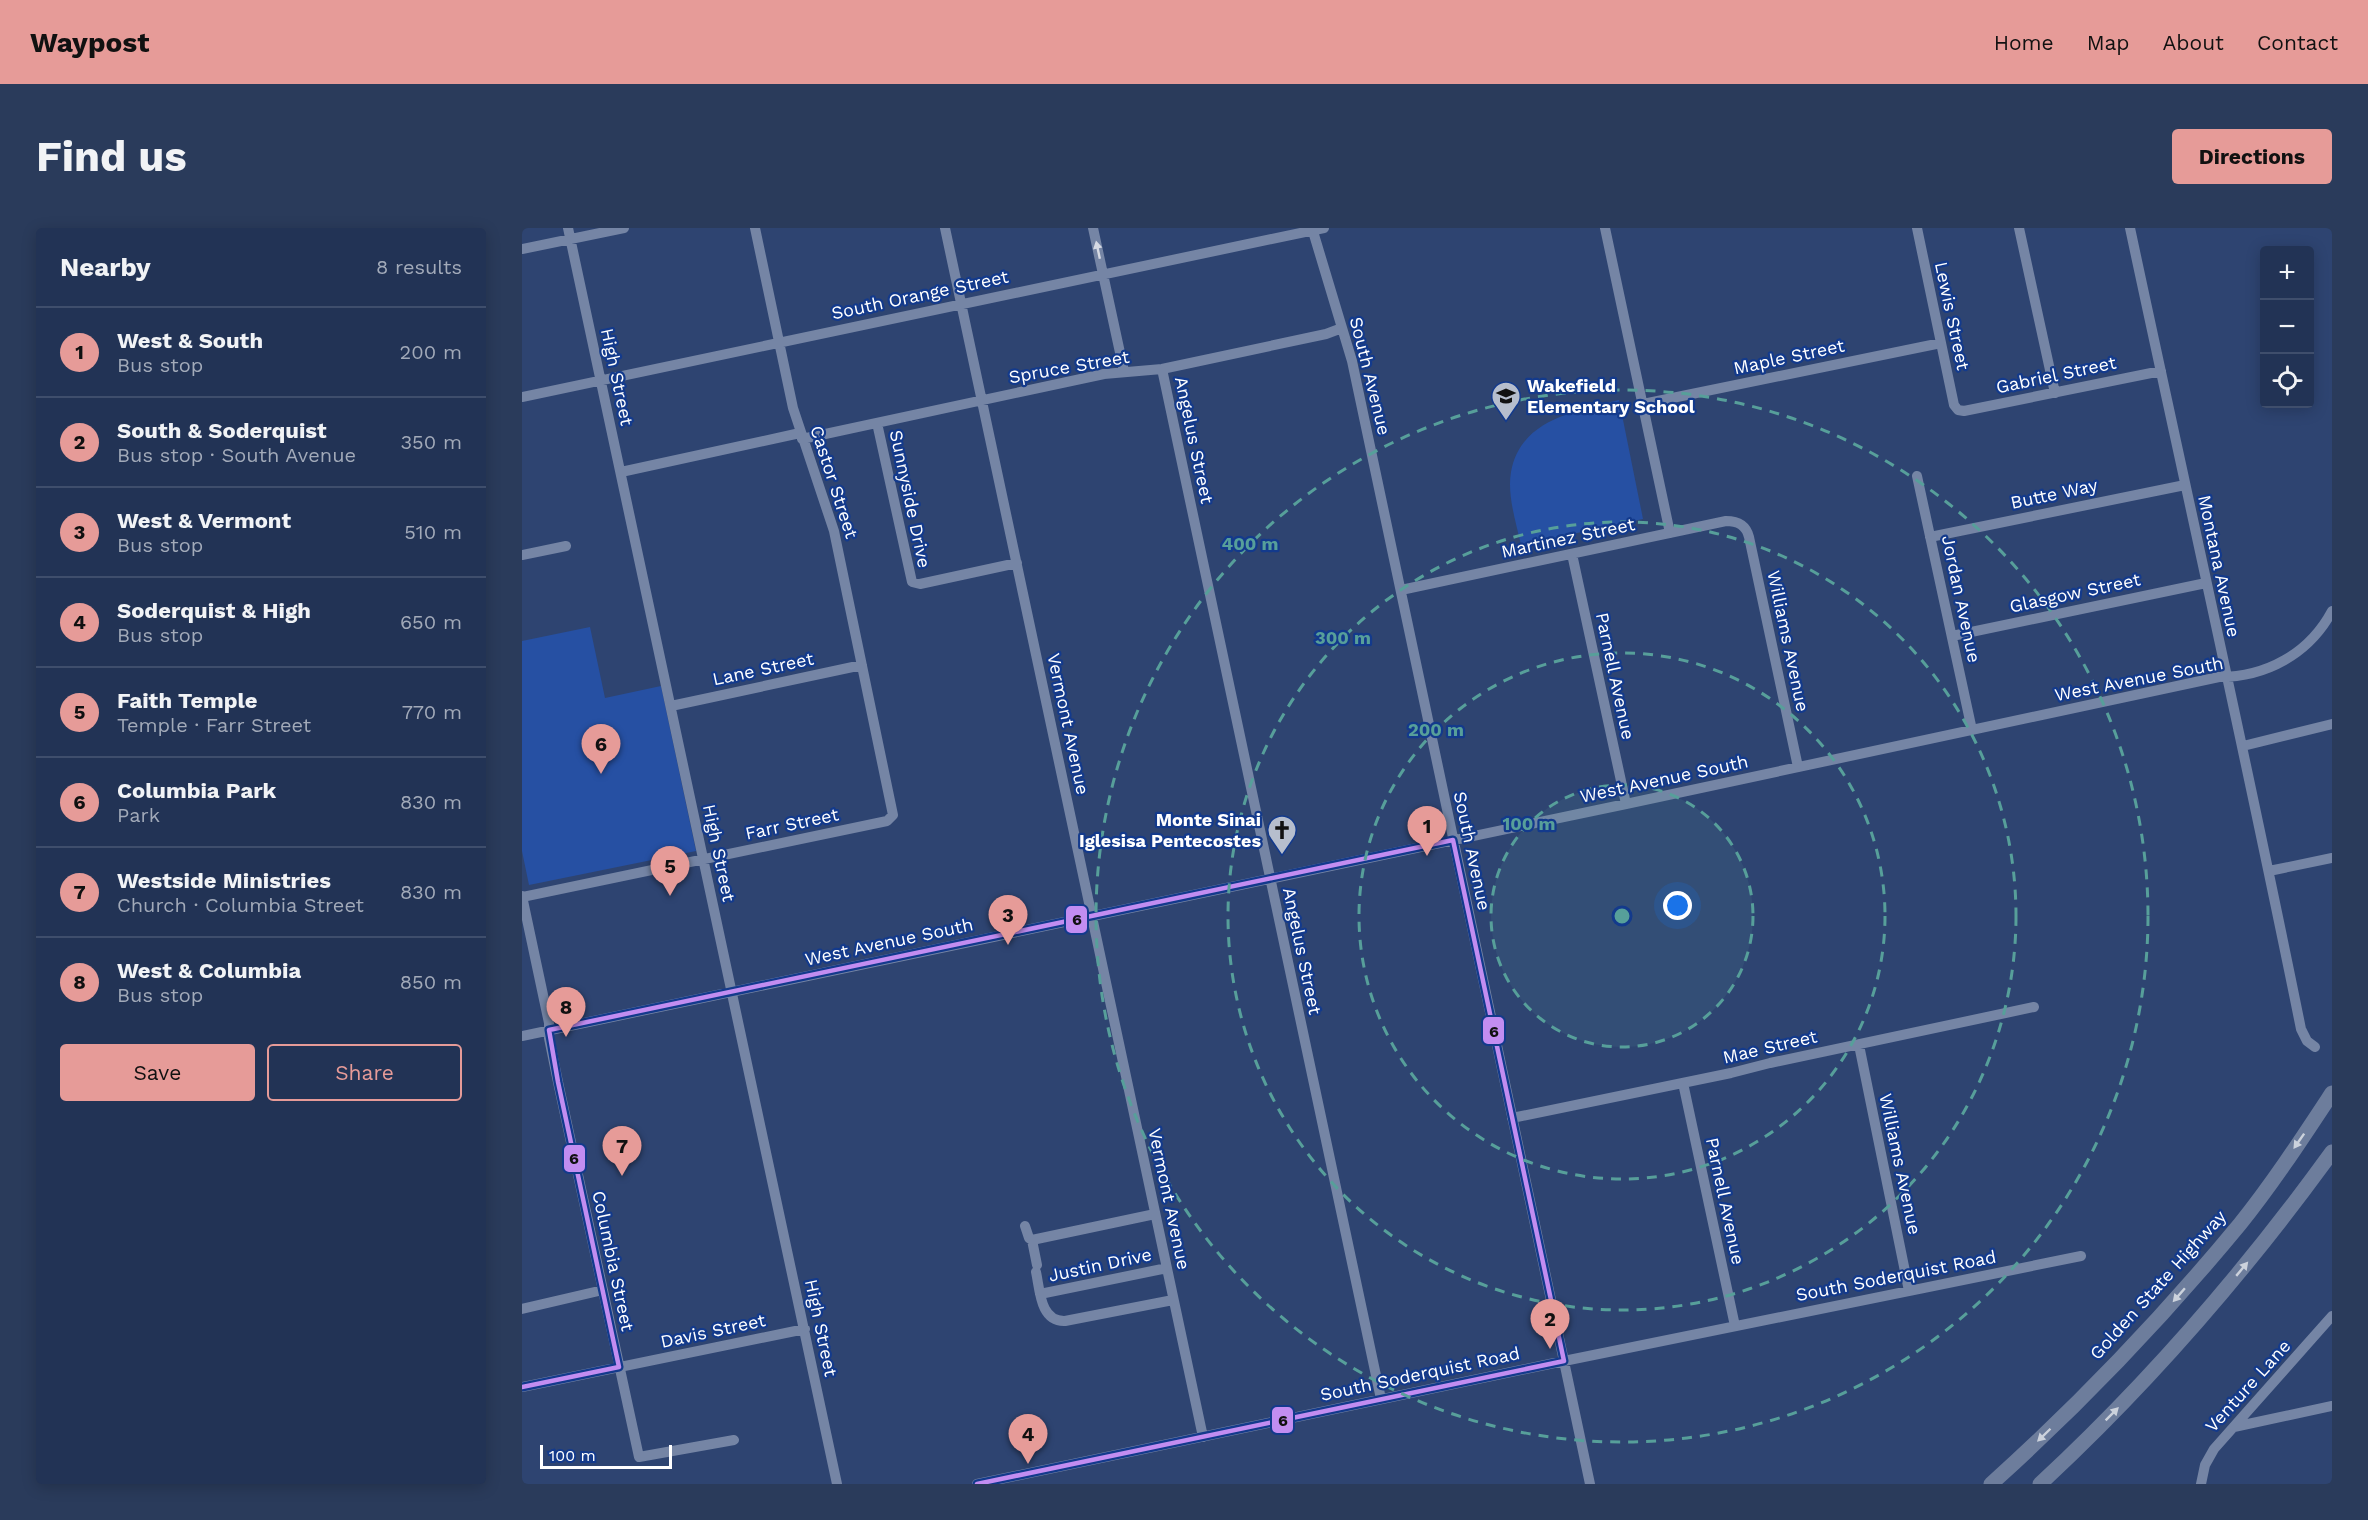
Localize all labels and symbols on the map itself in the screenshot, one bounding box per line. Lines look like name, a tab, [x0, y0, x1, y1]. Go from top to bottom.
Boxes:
one-way arrow	[1093, 241, 1102, 260]
street label: Lewis Street	[1931, 260, 1974, 372]
street label: South Orange Street	[830, 265, 1011, 324]
street label: South Avenue	[1346, 315, 1395, 437]
street label: High Street	[597, 326, 638, 428]
street label: Maple Street	[1731, 334, 1847, 379]
street label: Spruce Street	[1007, 345, 1131, 387]
street label: Gabriel Street	[1994, 351, 2118, 397]
street label: Angelus Street	[1171, 374, 1218, 506]
place label: Wakefield Elementary School	[1527, 375, 1695, 417]
school or university icon: Wakefield Elementary School	[1490, 380, 1522, 422]
street label: Castor Street	[806, 423, 863, 541]
street label: Sunnyside Drive	[886, 428, 935, 570]
street label: Butte Way	[2008, 474, 2100, 513]
street label: Montana Avenue	[2194, 493, 2245, 639]
street label: Martinez Street	[1499, 513, 1637, 562]
text: 400 m	[1222, 533, 1278, 554]
street label: Jordan Avenue	[1938, 533, 1985, 664]
street label: Williams Avenue	[1763, 568, 1814, 713]
street label: Glasgow Street	[2008, 568, 2143, 617]
street label: Parnell Avenue	[1592, 610, 1639, 741]
text: 300 m	[1315, 627, 1371, 648]
street label: Lane Street	[710, 647, 816, 689]
street label: Vermont Avenue	[1043, 651, 1094, 797]
street label: West Avenue South	[2053, 652, 2225, 705]
text: 200 m	[1408, 719, 1464, 740]
pin: 6	[582, 724, 620, 774]
street label: West Avenue South	[1578, 750, 1750, 807]
street label: South Avenue	[1450, 789, 1495, 912]
street label: High Street	[699, 802, 740, 904]
street label: Farr Street	[743, 803, 841, 844]
pin: 1	[1408, 806, 1446, 856]
place label: Monte Sinai Iglesisa Pentecostes	[1079, 809, 1261, 851]
text: 100 m	[1502, 813, 1556, 834]
church icon: Monte Sinai Iglesisa Pentecostes	[1266, 814, 1298, 856]
pin: 5	[650, 846, 690, 896]
street label: Angelus Street	[1279, 885, 1326, 1017]
your location	[1663, 891, 1692, 920]
pin: 3	[988, 896, 1028, 945]
line badge: 6	[1065, 905, 1088, 934]
centre of rings	[1612, 906, 1632, 926]
text: 6	[1072, 910, 1082, 929]
street label: West Avenue South	[803, 913, 975, 970]
pin: 8	[546, 988, 585, 1037]
line badge: 6	[1482, 1016, 1505, 1045]
text: 6	[1489, 1022, 1499, 1041]
street label: Mae Street	[1721, 1025, 1820, 1068]
street label: Williams Avenue	[1875, 1091, 1926, 1236]
pin: 7	[602, 1126, 642, 1176]
street label: Vermont Avenue	[1144, 1126, 1195, 1272]
one-way arrow	[2293, 1133, 2305, 1149]
street label: Parnell Avenue	[1702, 1135, 1749, 1266]
line badge: 6	[563, 1144, 586, 1173]
text: 6	[569, 1149, 579, 1168]
street label: Columbia Street	[588, 1189, 639, 1333]
street label: Golden State Highway	[2085, 1205, 2231, 1364]
street label: Justin Drive	[1046, 1243, 1153, 1286]
street label: South Soderquist Road	[1794, 1246, 1998, 1305]
one-way arrow	[2236, 1261, 2249, 1277]
street label: High Street	[801, 1277, 842, 1379]
one-way arrow	[2172, 1287, 2185, 1302]
pin: 2	[1530, 1300, 1570, 1349]
street label: Davis Street	[658, 1309, 768, 1352]
street label: Venture Lane	[2201, 1335, 2295, 1436]
street label: South Soderquist Road	[1318, 1342, 1522, 1405]
line badge: 6	[1271, 1406, 1294, 1434]
one-way arrow	[2105, 1408, 2119, 1422]
text: 6	[1278, 1411, 1288, 1430]
pin: 4	[1008, 1414, 1048, 1464]
one-way arrow	[2037, 1428, 2051, 1442]
scale bar	[540, 1442, 672, 1470]

